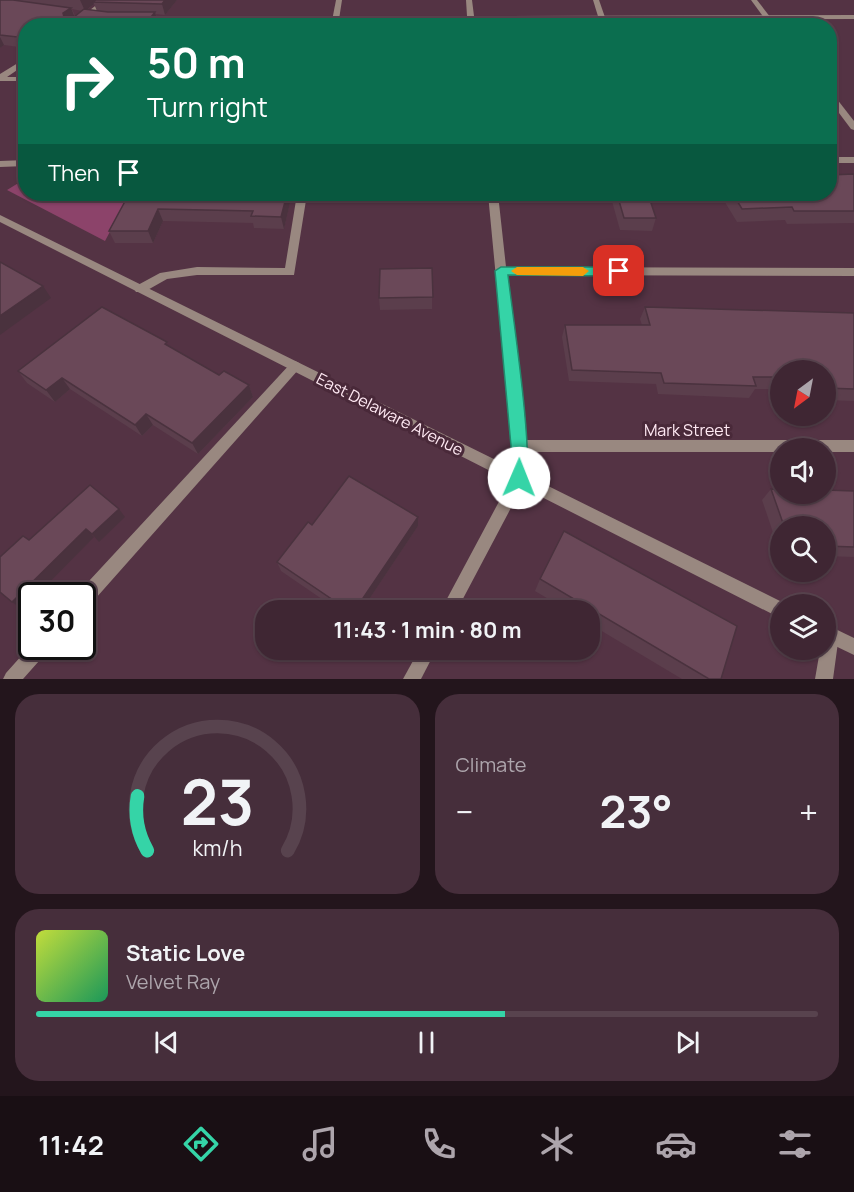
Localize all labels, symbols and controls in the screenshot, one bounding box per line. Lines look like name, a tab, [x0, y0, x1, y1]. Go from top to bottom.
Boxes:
text: 50 m	[147, 33, 245, 91]
icon: right	[48, 42, 126, 120]
text: Turn right	[147, 88, 268, 125]
icon: arrive	[112, 156, 145, 189]
text: Then	[48, 158, 100, 188]
pin	[593, 245, 644, 296]
icon: arrive	[602, 254, 635, 287]
north arrow	[770, 360, 836, 426]
map controls	[770, 360, 836, 660]
street label: East Delaware Avenue	[313, 367, 467, 461]
street label: Mark Street	[644, 419, 730, 441]
button: sound	[770, 438, 836, 504]
position arrow	[487, 446, 551, 510]
button: search	[770, 516, 836, 582]
speed limit sign: 30	[18, 582, 96, 660]
button: layers	[770, 594, 836, 660]
text: 11:43 · 1 min · 80 m	[333, 615, 522, 645]
text: Climate	[456, 751, 527, 778]
text: 23	[181, 758, 254, 844]
text: 23°	[600, 780, 673, 842]
text: −	[456, 789, 473, 834]
text: +	[799, 789, 818, 834]
text: km/h	[192, 833, 242, 862]
text: Static Love	[126, 938, 245, 968]
text: Velvet Ray	[126, 968, 220, 995]
icon: previous	[150, 1026, 183, 1059]
icon: pause	[410, 1026, 443, 1059]
icon: next	[671, 1026, 704, 1059]
icon: directions	[180, 1123, 222, 1165]
icon: music	[299, 1123, 341, 1165]
icon: phone	[418, 1123, 460, 1165]
icon: climate	[536, 1123, 578, 1165]
icon: car	[655, 1123, 697, 1165]
icon: filters	[774, 1123, 816, 1165]
text: 11:42	[38, 1126, 104, 1163]

